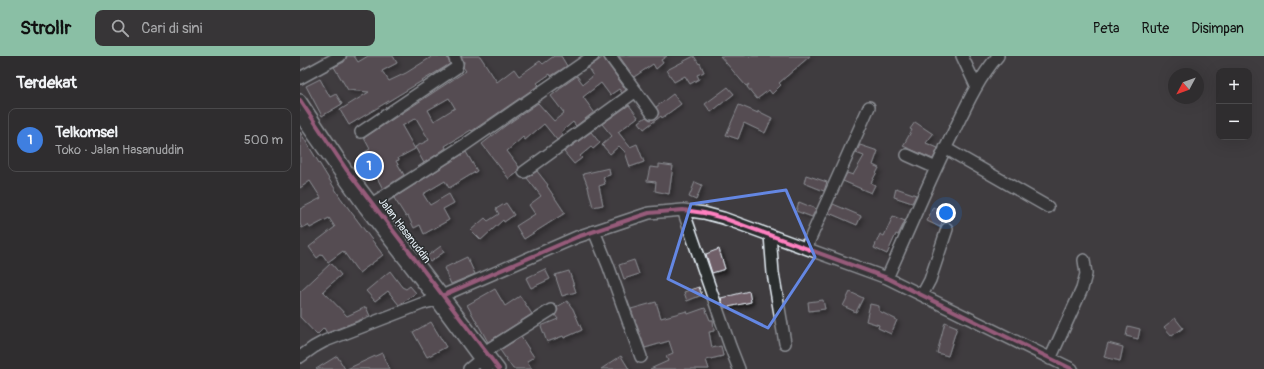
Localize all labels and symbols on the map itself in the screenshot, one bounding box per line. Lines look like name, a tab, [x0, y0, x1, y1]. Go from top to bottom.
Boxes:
north arrow	[1168, 68, 1204, 104]
pin: 1	[356, 151, 382, 181]
street label: Jalan Hasanuddin	[376, 195, 434, 266]
your location	[936, 203, 956, 223]

